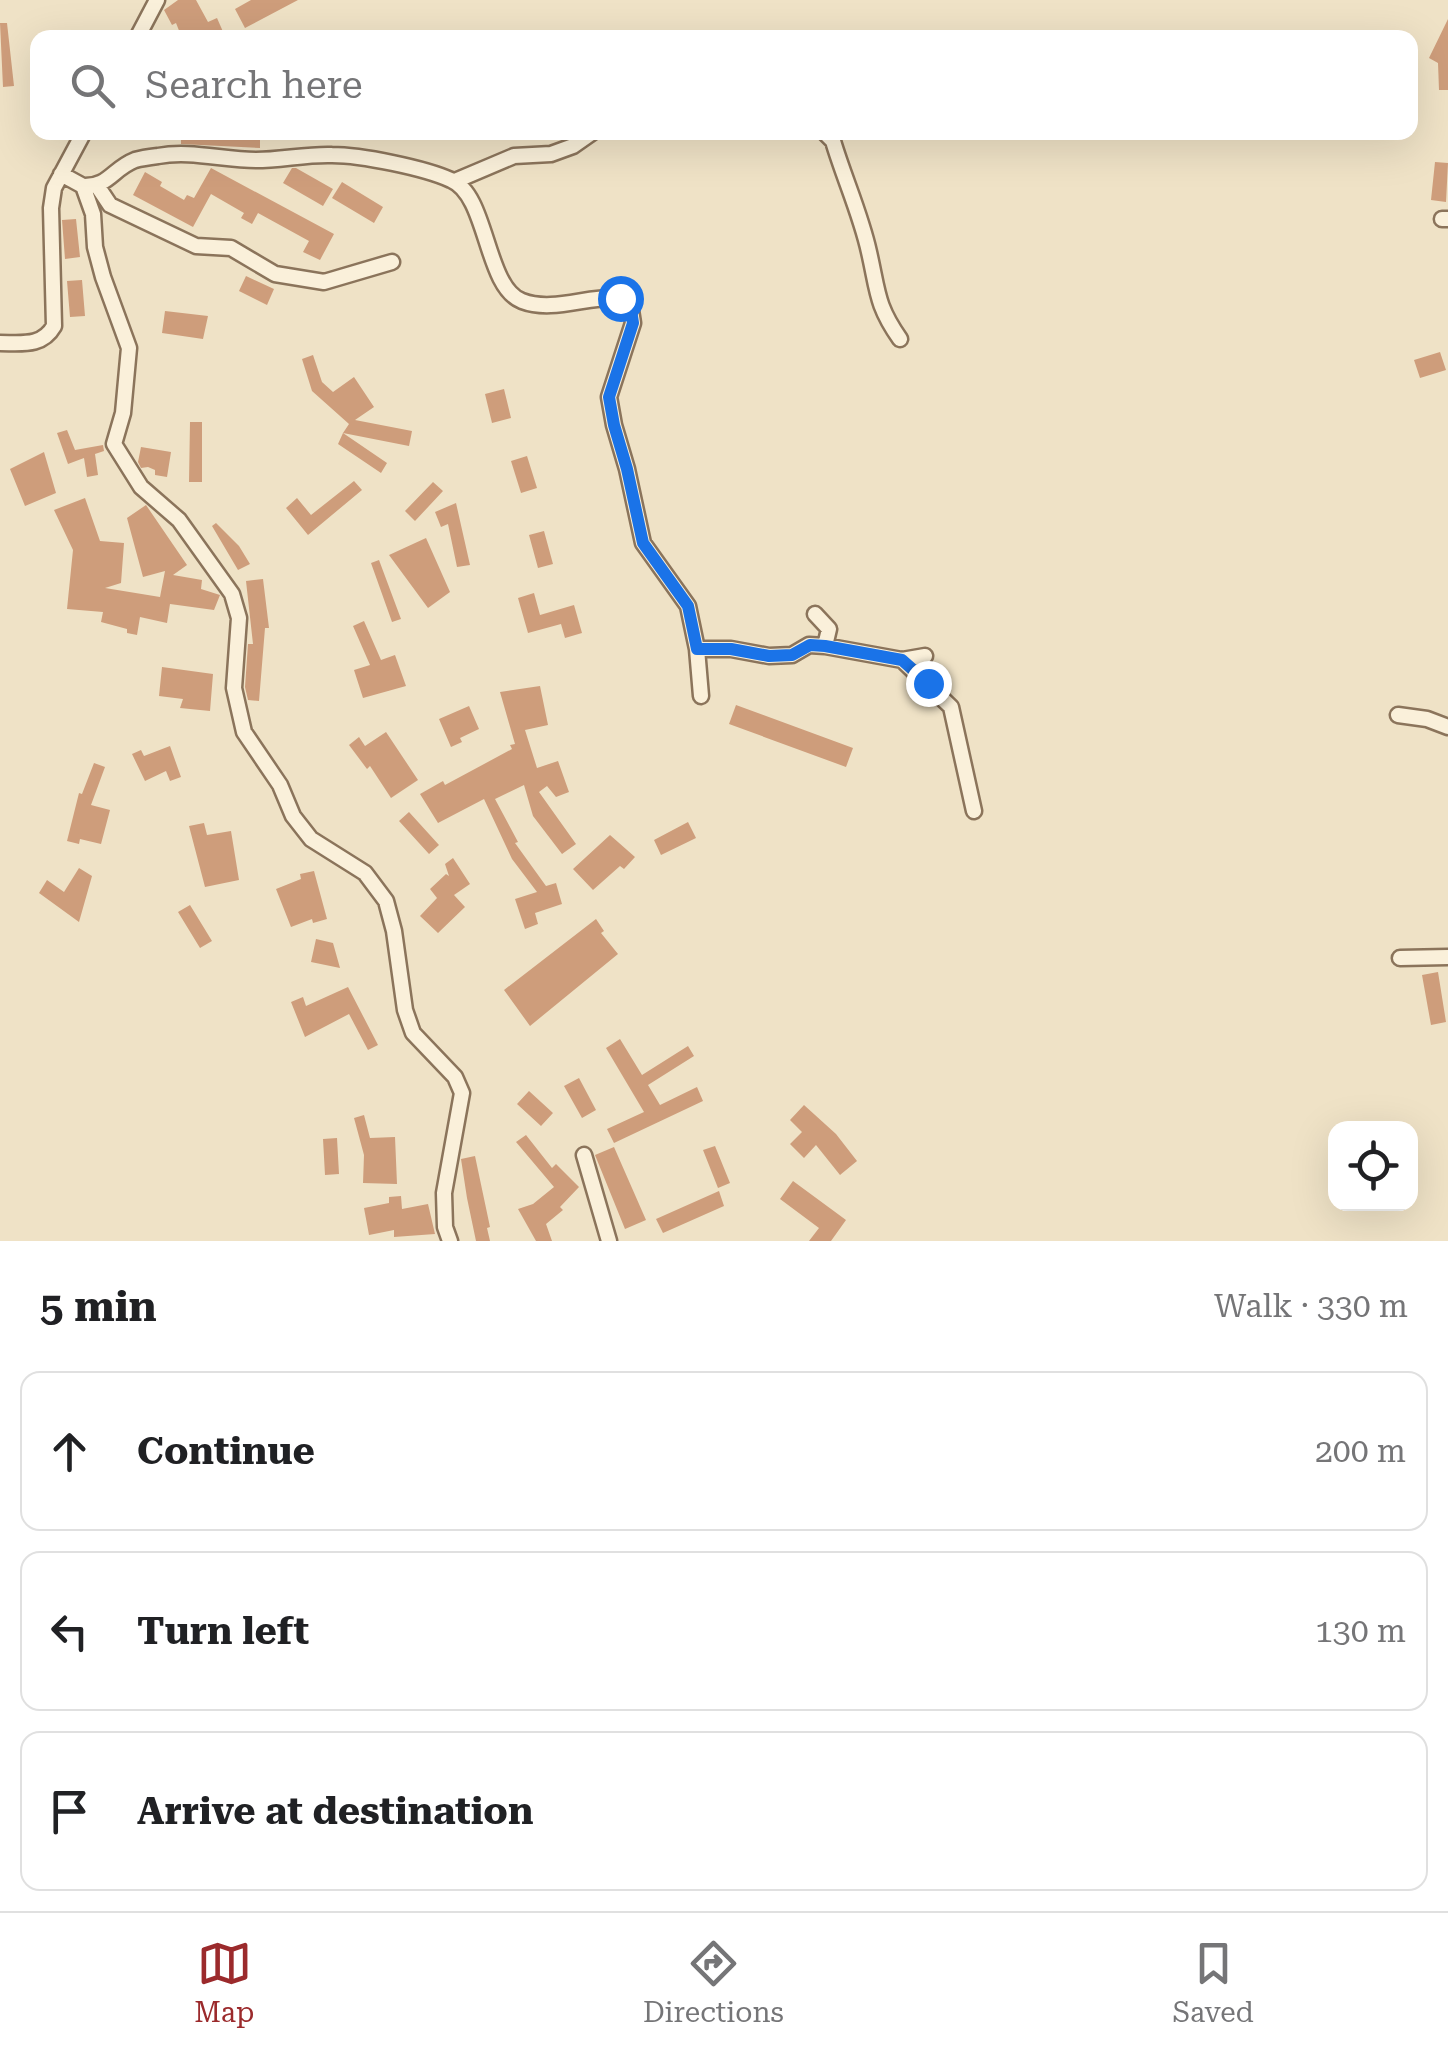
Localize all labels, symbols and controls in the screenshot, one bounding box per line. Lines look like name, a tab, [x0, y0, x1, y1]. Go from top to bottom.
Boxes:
search box	[30, 30, 1418, 140]
icon: search	[65, 58, 120, 113]
text: Search here	[145, 63, 363, 107]
route start	[598, 276, 644, 322]
route end	[906, 661, 952, 707]
map controls	[1328, 1121, 1418, 1211]
button: locate	[1328, 1121, 1418, 1211]
text: 5 min	[40, 1282, 157, 1331]
text: Walk · 330 m	[1214, 1287, 1408, 1325]
icon: ahead	[42, 1424, 97, 1479]
text: Continue	[137, 1429, 315, 1473]
text: 200 m	[1315, 1432, 1406, 1470]
icon: left	[42, 1604, 97, 1659]
text: Turn left	[137, 1609, 309, 1653]
text: 130 m	[1315, 1612, 1406, 1650]
icon: arrive	[42, 1784, 97, 1839]
text: Arrive at destination	[137, 1789, 533, 1833]
tab: Map	[194, 1936, 254, 2029]
tab: Directions	[643, 1936, 784, 2029]
tab: Saved	[1172, 1936, 1254, 2029]

